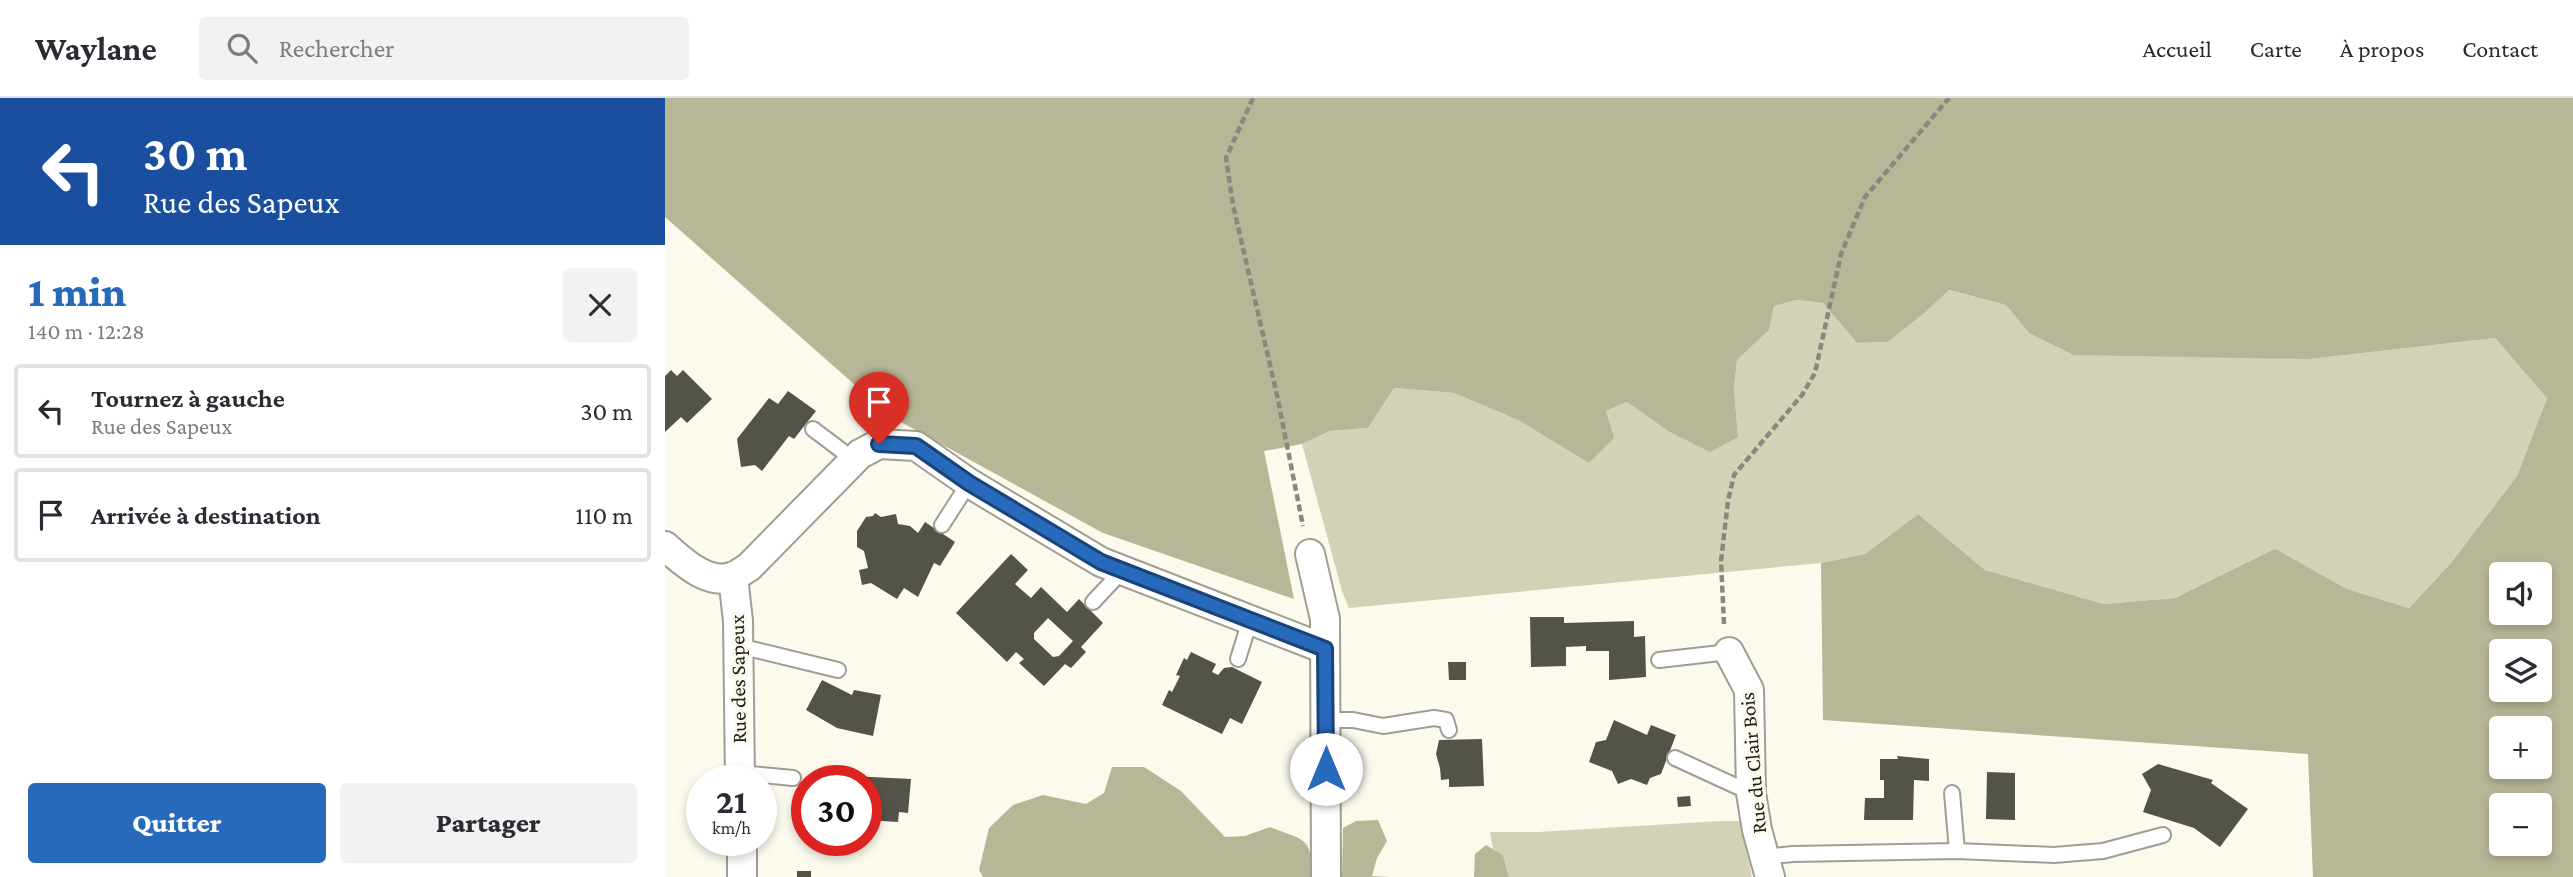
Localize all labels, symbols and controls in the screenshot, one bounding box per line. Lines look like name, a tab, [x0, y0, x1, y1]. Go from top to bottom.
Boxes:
search box	[199, 17, 689, 80]
icon: search	[223, 29, 261, 67]
text: Waylane	[35, 30, 157, 67]
text: Rechercher	[279, 34, 394, 63]
text: Accueil	[2142, 35, 2212, 62]
text: Carte	[2250, 35, 2302, 62]
text: À propos	[2340, 35, 2424, 62]
text: Contact	[2462, 35, 2538, 62]
icon: left	[28, 126, 119, 217]
text: 30 m	[143, 126, 248, 181]
text: Rue des Sapeux	[143, 184, 339, 220]
text: 1 min	[28, 268, 126, 315]
button: close	[563, 268, 637, 342]
text: 140 m · 12:28	[28, 318, 145, 344]
pin	[849, 372, 909, 444]
icon: arrive	[860, 383, 898, 421]
text: Tournez à gauche	[91, 384, 285, 413]
icon: left	[32, 392, 70, 430]
text: 30 m	[580, 397, 633, 426]
text: Rue des Sapeux	[91, 413, 232, 439]
icon: arrive	[32, 496, 70, 534]
text: Arrivée à destination	[91, 501, 321, 530]
text: 110 m	[575, 501, 633, 530]
map controls	[2489, 562, 2552, 856]
button: sound	[2489, 562, 2552, 625]
street label: Rue des Sapeux	[725, 614, 751, 744]
button: layers	[2489, 639, 2552, 702]
street label: Rue du Clair Bois	[1735, 691, 1771, 835]
button: +	[2489, 716, 2552, 779]
position arrow	[1289, 732, 1363, 806]
speed limit sign: 30	[791, 765, 882, 856]
text: 21	[716, 782, 747, 821]
button: Quitter	[28, 783, 326, 863]
button: Partager	[340, 783, 637, 863]
button: −	[2489, 793, 2552, 856]
text: km/h	[712, 818, 751, 838]

